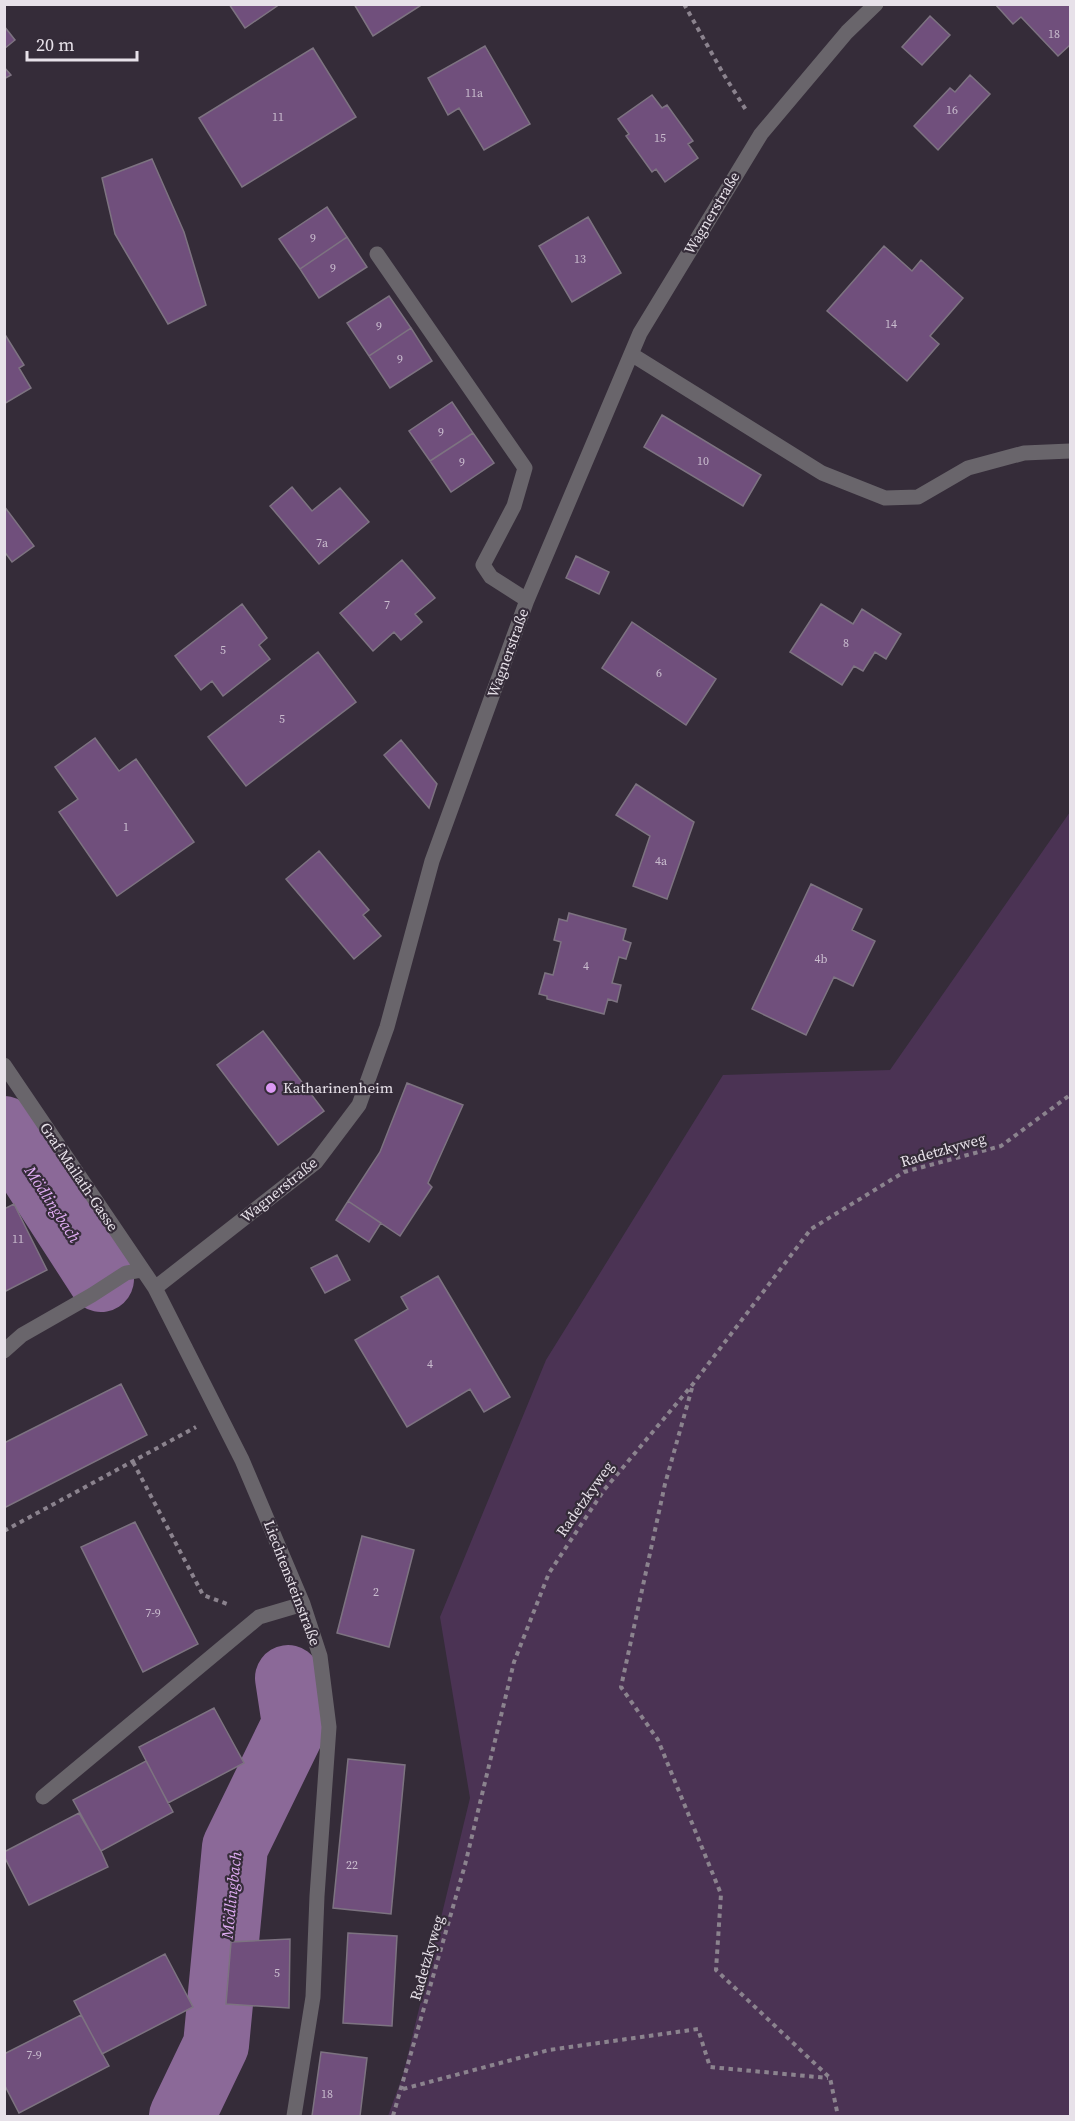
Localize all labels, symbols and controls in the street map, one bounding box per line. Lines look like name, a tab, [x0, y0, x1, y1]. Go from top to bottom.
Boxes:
scale bar	[27, 24, 136, 62]
house number: 18	[1048, 26, 1060, 42]
text: 20 m	[36, 32, 74, 57]
house number: 11a	[465, 85, 484, 101]
house number: 16	[946, 102, 958, 118]
house number: 11	[272, 109, 284, 125]
house number: 15	[654, 130, 666, 146]
street label: Wagnerstraße	[679, 167, 745, 258]
house number: 9	[310, 230, 316, 246]
house number: 13	[574, 251, 586, 267]
house number: 9	[330, 260, 336, 276]
house number: 14	[885, 316, 897, 332]
house number: 9	[376, 318, 382, 334]
house number: 9	[397, 351, 403, 367]
house number: 9	[438, 424, 444, 440]
house number: 10	[697, 453, 709, 469]
house number: 9	[459, 454, 465, 470]
house number: 7a	[316, 535, 329, 551]
house number: 7	[384, 597, 390, 613]
street label: Wagnerstraße	[482, 605, 533, 700]
house number: 8	[843, 635, 849, 651]
house number: 5	[220, 642, 226, 658]
house number: 6	[656, 665, 662, 681]
house number: 5	[279, 711, 285, 727]
house number: 1	[123, 819, 129, 835]
house number: 4a	[655, 853, 668, 869]
house number: 4b	[815, 951, 828, 967]
house number: 4	[583, 958, 589, 974]
place label: Katharinenheim	[283, 1077, 394, 1098]
marker: Katharinenheim	[264, 1081, 278, 1095]
street label: Graf Mailath-Gasse	[35, 1118, 124, 1236]
street label: Radetzkyweg	[898, 1127, 988, 1172]
street label: Wagnerstraße	[236, 1152, 322, 1227]
water label: Mödlingbach	[19, 1160, 86, 1247]
house number: 11	[12, 1231, 24, 1247]
house number: 4	[427, 1356, 433, 1372]
street label: Radetzkyweg	[551, 1457, 619, 1541]
street label: Liechtensteinstraße	[259, 1517, 326, 1649]
house number: 2	[373, 1584, 379, 1600]
house number: 7-9	[145, 1605, 161, 1621]
water label: Mödlingbach	[215, 1850, 247, 1941]
house number: 22	[346, 1857, 358, 1873]
street label: Radetzkyweg	[404, 1913, 449, 2003]
house number: 5	[274, 1965, 280, 1981]
house number: 7-9	[26, 2047, 42, 2063]
house number: 18	[321, 2086, 333, 2102]

